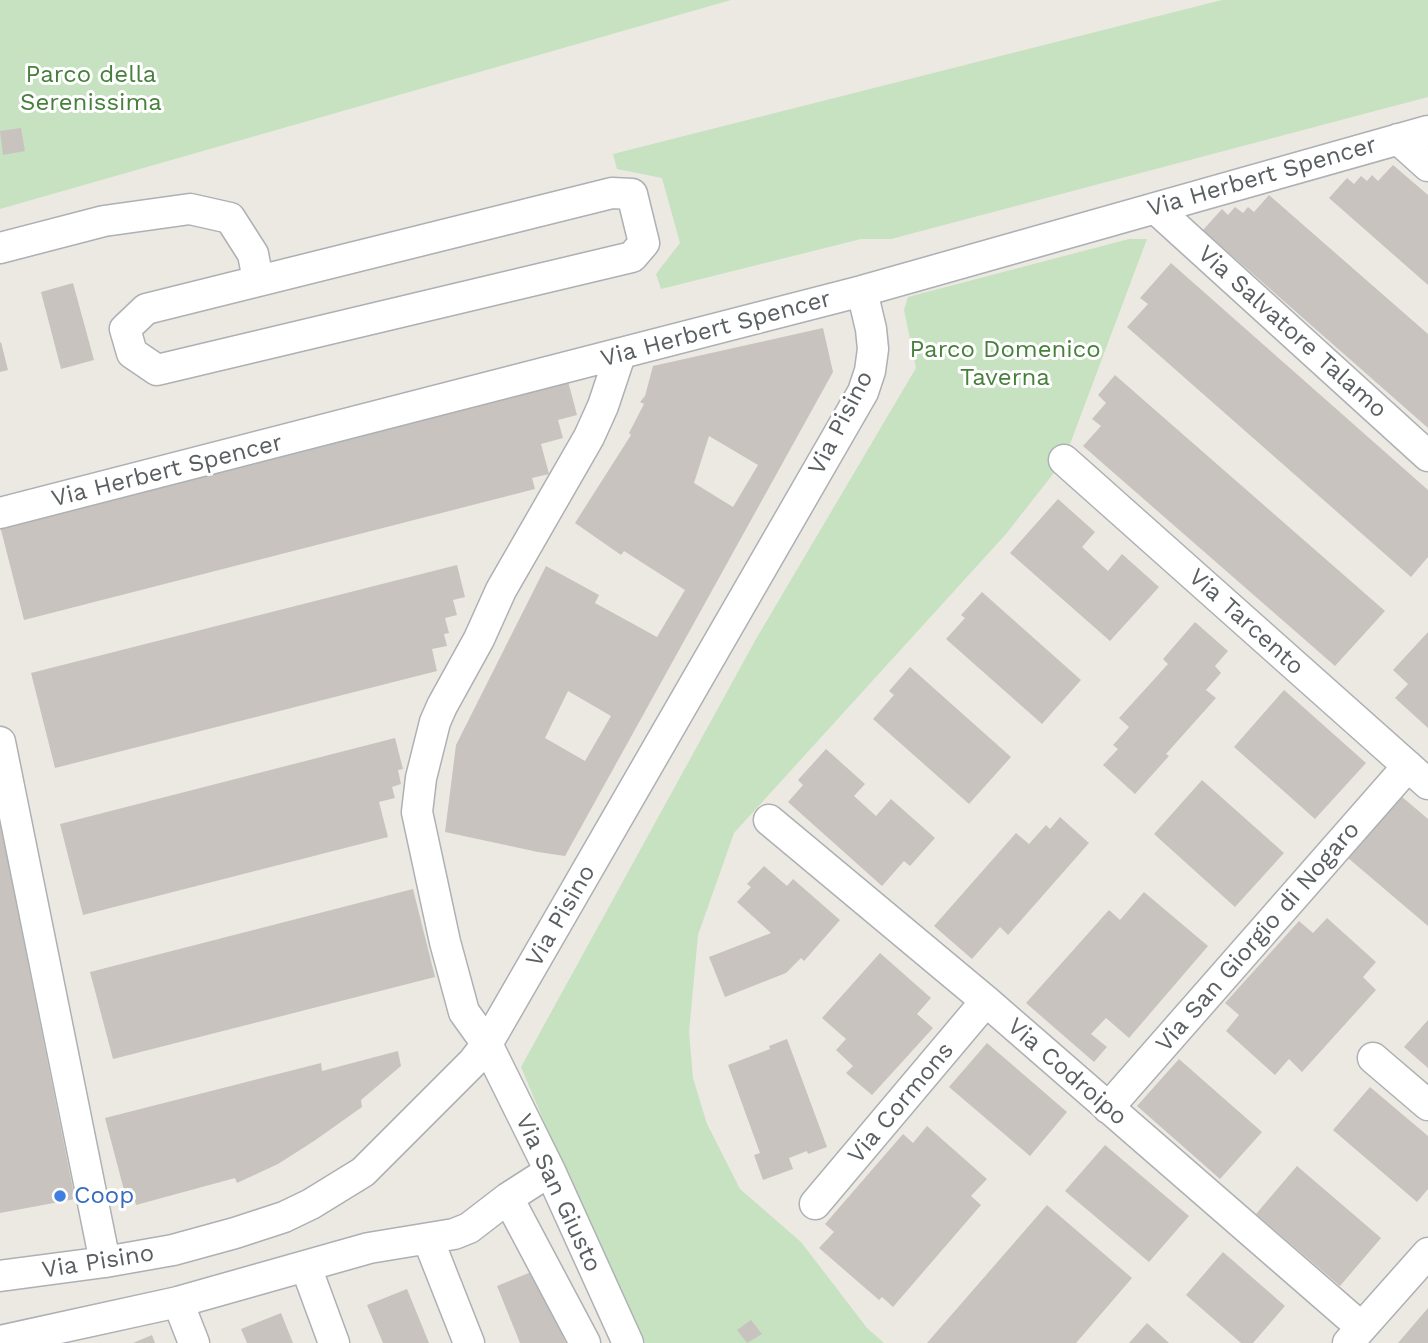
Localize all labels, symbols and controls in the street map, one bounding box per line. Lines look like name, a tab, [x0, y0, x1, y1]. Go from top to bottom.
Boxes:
park label: Parco della Serenissima	[20, 61, 162, 117]
street label: Via Herbert Spencer	[1144, 130, 1380, 224]
street label: Via Salvatore Talamo	[1192, 240, 1392, 424]
street label: Via Herbert Spencer	[598, 284, 834, 374]
park label: Parco Domenico Taverna	[909, 336, 1101, 392]
street label: Via Pisino	[803, 366, 879, 480]
street label: Via Herbert Spencer	[49, 428, 285, 514]
street label: Via Tarcento	[1182, 563, 1310, 681]
street label: Via San Giorgio di Nogaro	[1150, 816, 1366, 1058]
street label: Via Pisino	[520, 860, 602, 972]
street label: Via Codroipo	[1001, 1012, 1133, 1132]
street label: Via Cormons	[842, 1037, 960, 1169]
street label: Via San Giusto	[509, 1109, 607, 1277]
place label: Coop	[74, 1182, 134, 1210]
marker: Coop	[52, 1188, 68, 1204]
street label: Via Pisino	[40, 1239, 156, 1285]

